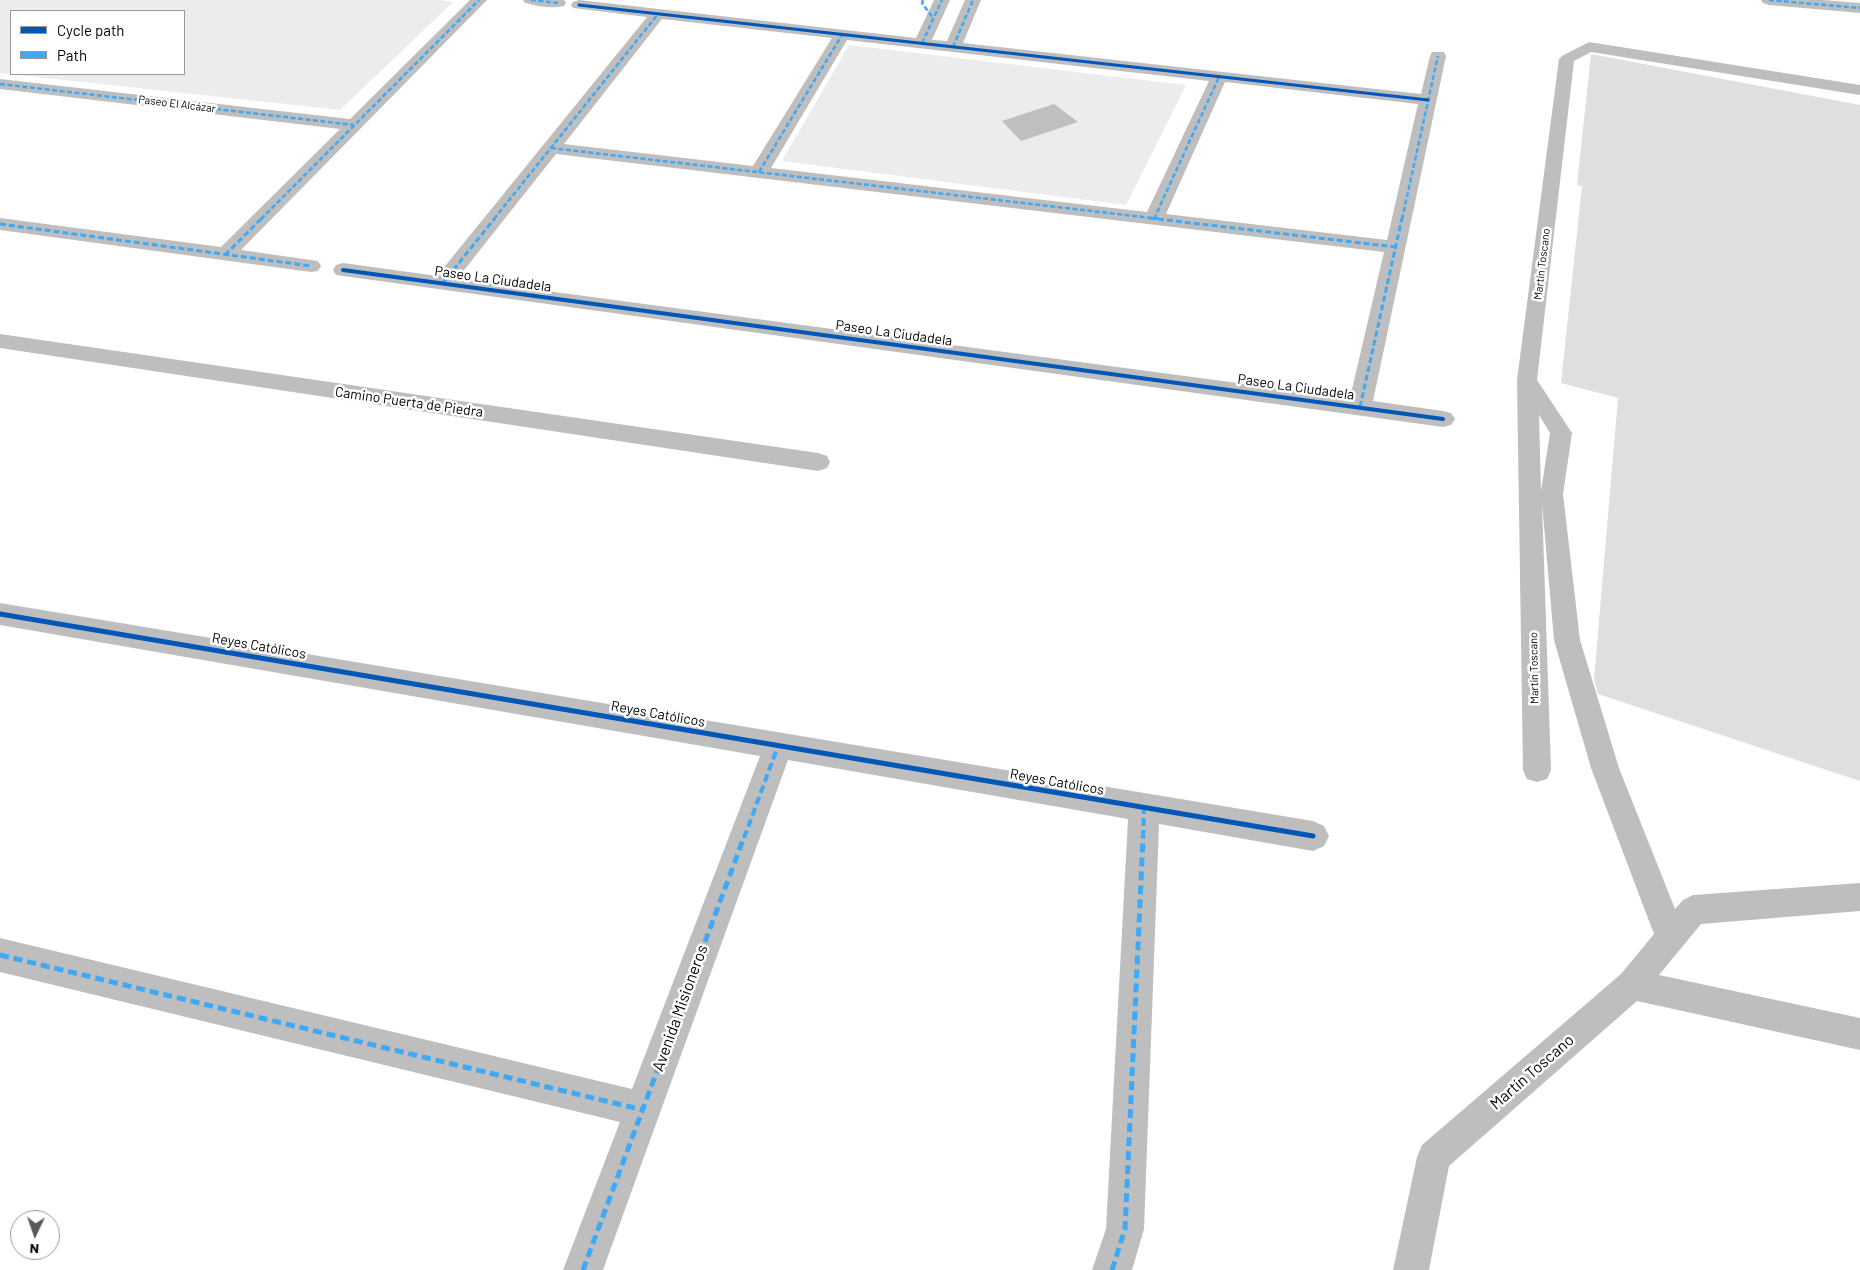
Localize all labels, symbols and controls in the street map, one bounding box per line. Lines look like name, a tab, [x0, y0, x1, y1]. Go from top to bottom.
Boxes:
legend	[10, 10, 185, 75]
text: Cycle path	[57, 21, 124, 39]
text: Path	[57, 46, 87, 64]
street label: Paseo El Alcázar	[138, 93, 216, 115]
street label: Martín Toscano	[1531, 227, 1553, 301]
street label: Paseo La Ciudadela	[434, 262, 552, 296]
street label: Paseo La Ciudadela	[835, 316, 953, 350]
street label: Paseo La Ciudadela	[1237, 370, 1355, 404]
street label: Camino Puerta de Piedra	[334, 383, 484, 421]
street label: Reyes Católicos	[211, 629, 307, 663]
street label: Martín Toscano	[1527, 632, 1541, 704]
street label: Reyes Católicos	[610, 697, 706, 731]
street label: Reyes Católicos	[1009, 765, 1105, 799]
street label: Avenida Misioneros	[648, 942, 712, 1074]
street label: Martín Toscano	[1486, 1030, 1578, 1114]
north arrow	[10, 1210, 60, 1260]
text: N	[29, 1241, 39, 1258]

